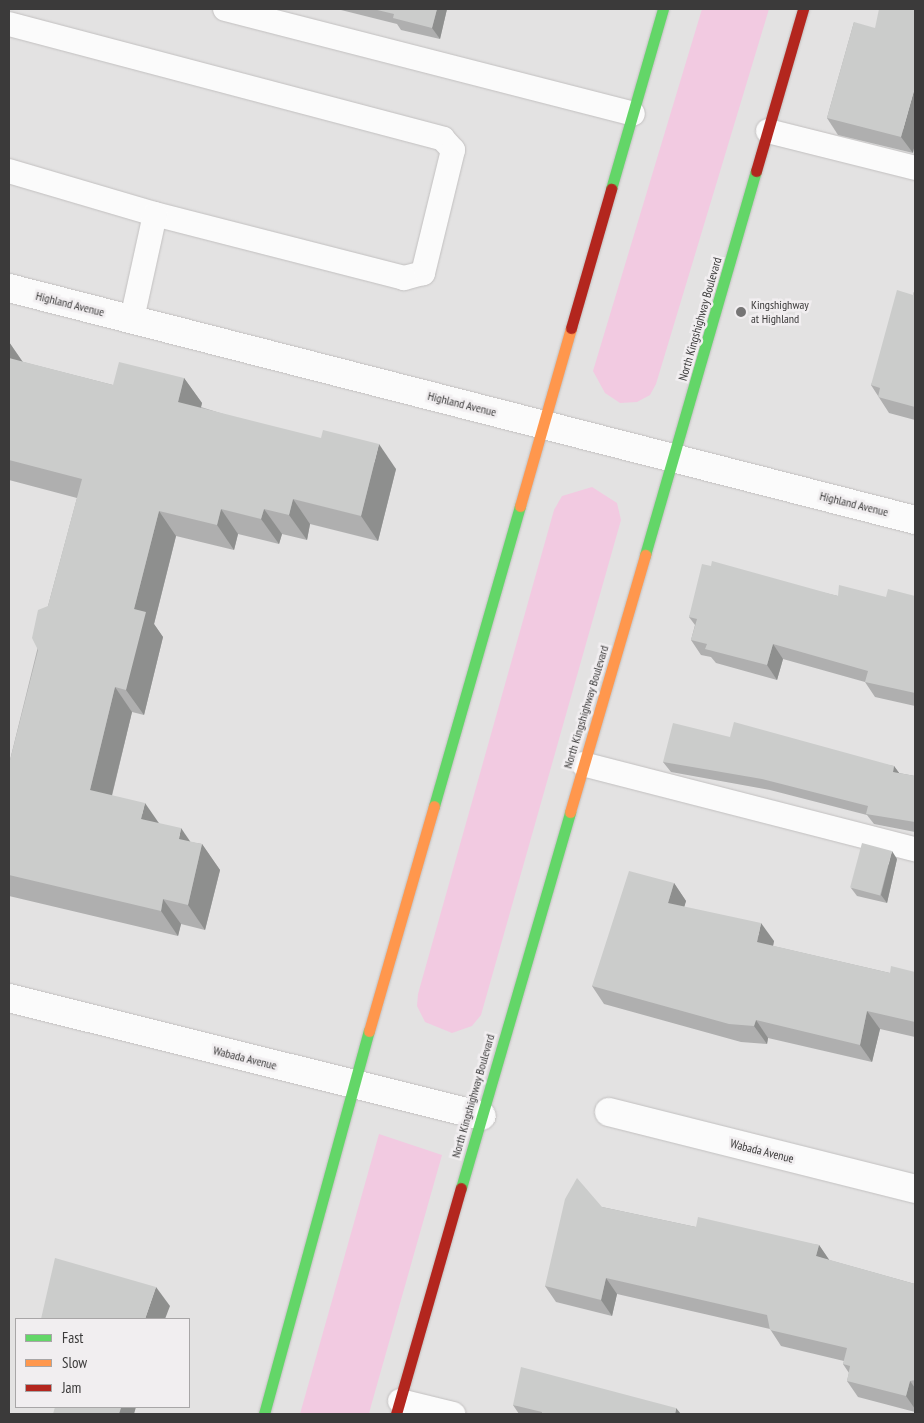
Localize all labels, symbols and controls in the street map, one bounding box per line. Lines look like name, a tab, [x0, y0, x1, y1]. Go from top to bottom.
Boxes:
street label: North Kingshighway Boulevard	[675, 255, 725, 383]
street label: Highland Avenue	[34, 288, 106, 320]
place label: Kingshighway at Highland	[751, 298, 809, 326]
marker: Kingshighway at Highland	[735, 306, 747, 318]
street label: Highland Avenue	[426, 388, 498, 420]
street label: Highland Avenue	[818, 488, 890, 520]
street label: North Kingshighway Boulevard	[560, 644, 612, 770]
street label: North Kingshighway Boulevard	[448, 1032, 498, 1160]
street label: Wabada Avenue	[212, 1043, 278, 1073]
street label: Wabada Avenue	[729, 1136, 795, 1166]
legend	[15, 1318, 190, 1408]
text: Fast	[62, 1328, 83, 1347]
text: Slow	[62, 1353, 87, 1372]
text: Jam	[62, 1378, 81, 1397]

